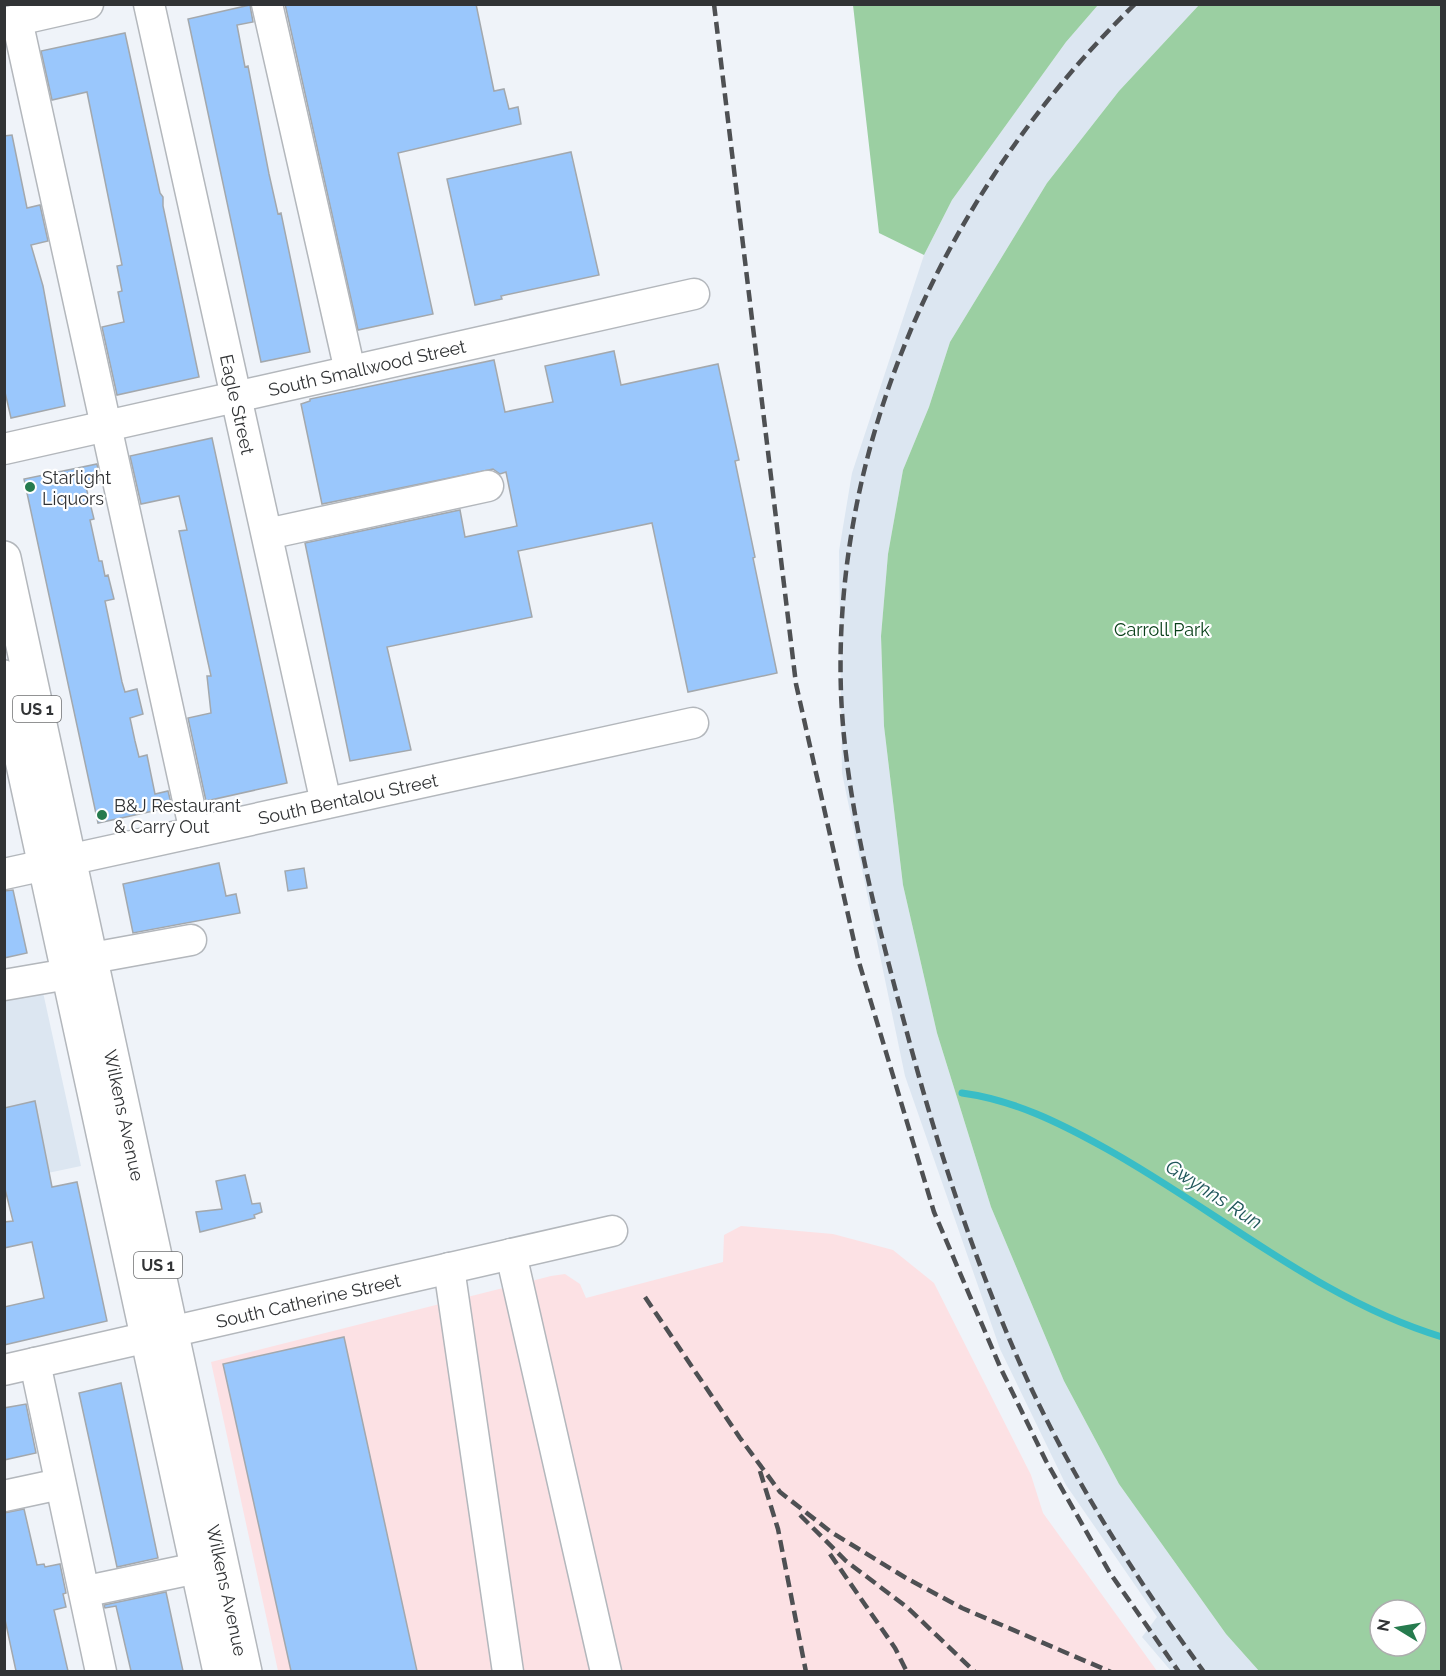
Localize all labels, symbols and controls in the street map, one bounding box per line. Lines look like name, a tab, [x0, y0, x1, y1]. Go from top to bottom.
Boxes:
street label: South Smallwood Street	[266, 335, 468, 400]
street label: Eagle Street	[216, 352, 259, 456]
place label: Starlight Liquors	[42, 467, 111, 509]
marker: Starlight Liquors	[23, 480, 37, 494]
park label: Carroll Park	[1114, 619, 1210, 640]
road number: US 1	[13, 696, 61, 722]
street label: South Bentalou Street	[256, 769, 440, 829]
place label: B&J Restaurant & Carry Out	[114, 795, 241, 837]
marker: B&J Restaurant & Carry Out	[95, 808, 109, 822]
street label: Wilkens Avenue	[100, 1048, 149, 1183]
water label: Gwynns Run	[1161, 1154, 1267, 1234]
road number: US 1	[134, 1252, 182, 1278]
street label: South Catherine Street	[214, 1269, 402, 1332]
street label: Wilkens Avenue	[203, 1523, 252, 1658]
north arrow	[1368, 1598, 1428, 1658]
text: N	[1373, 1617, 1394, 1633]

